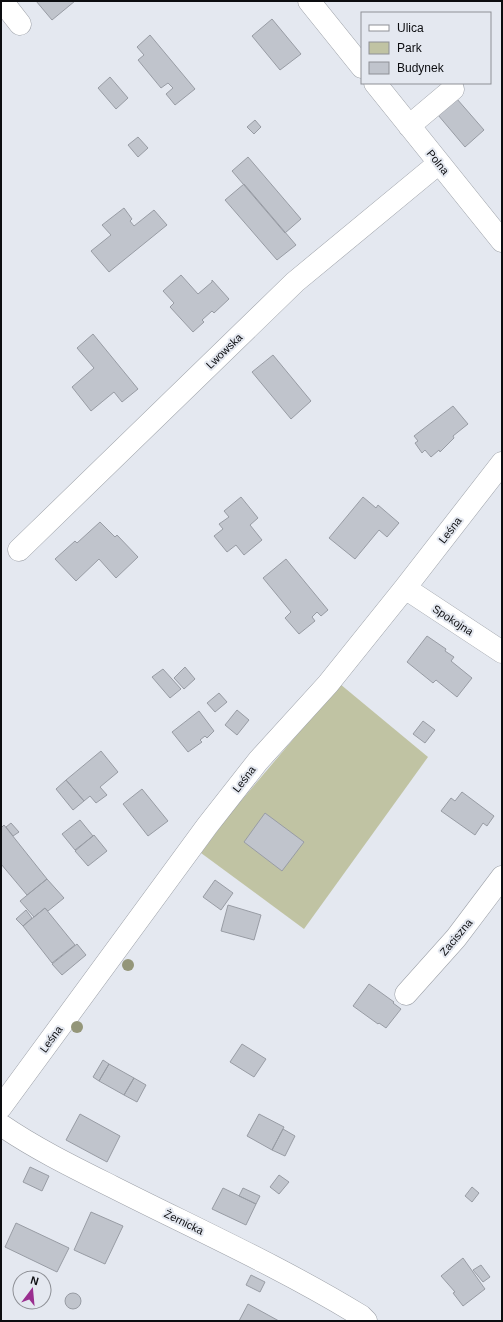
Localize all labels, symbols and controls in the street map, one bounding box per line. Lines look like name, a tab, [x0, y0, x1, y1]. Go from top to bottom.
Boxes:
legend	[361, 12, 491, 84]
text: Ulica	[397, 21, 424, 35]
text: Park	[397, 41, 423, 55]
text: Budynek	[397, 61, 445, 75]
street label: Polna	[424, 147, 452, 177]
street label: Lwowska	[204, 330, 245, 371]
street label: Leśna	[436, 514, 464, 546]
street label: Spokojna	[430, 602, 476, 638]
street label: Leśna	[230, 763, 258, 795]
street label: Zaciszna	[437, 916, 475, 958]
street label: Leśna	[37, 1023, 65, 1055]
street label: Żernicka	[162, 1207, 206, 1237]
north arrow	[12, 1270, 52, 1310]
text: N	[29, 1274, 40, 1287]

